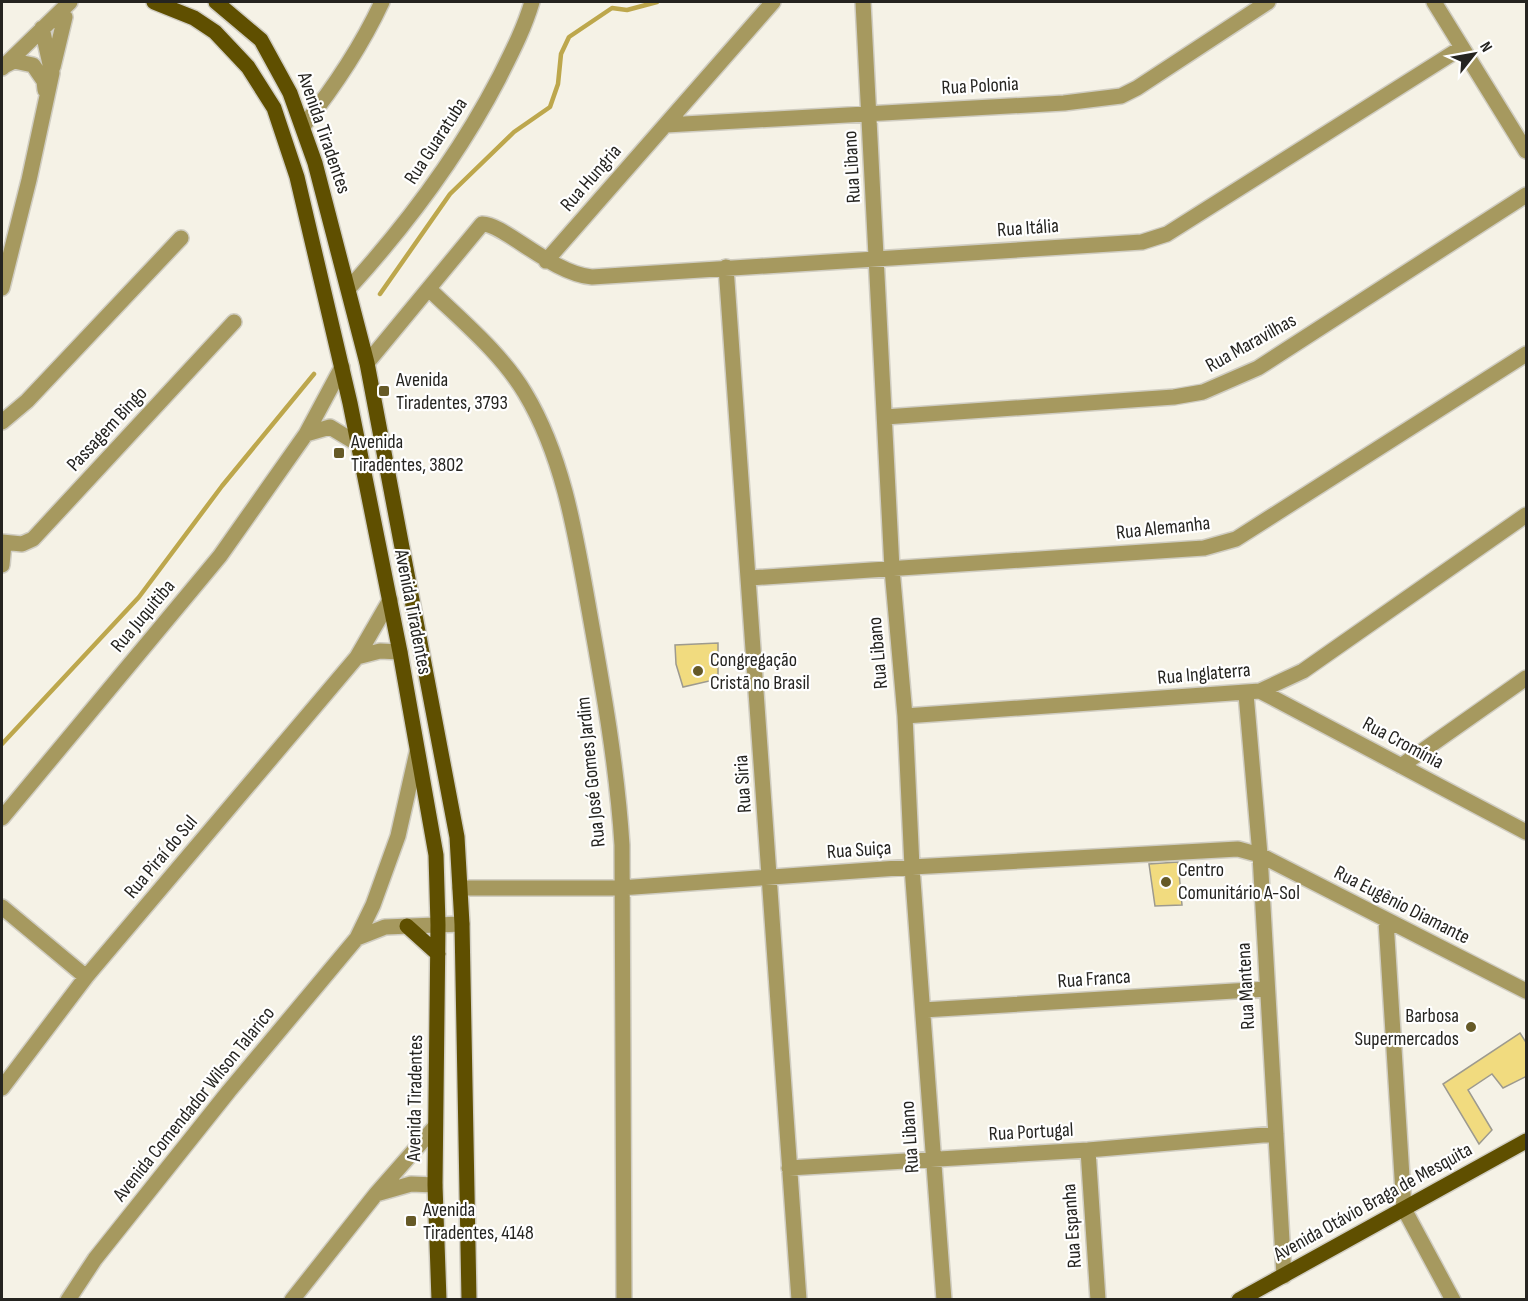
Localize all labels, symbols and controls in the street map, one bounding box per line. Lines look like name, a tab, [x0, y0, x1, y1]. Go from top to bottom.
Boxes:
north arrow	[1444, 24, 1504, 84]
text: N	[1475, 38, 1496, 56]
street label: Avenida Tiradentes	[292, 68, 356, 197]
street label: Rua Polonia	[941, 72, 1019, 100]
street label: Rua Guaratuba	[399, 93, 473, 189]
street label: Rua Libano	[838, 130, 866, 204]
street label: Rua Hungria	[555, 140, 627, 216]
street label: Rua Itália	[996, 214, 1060, 242]
street label: Rua Maravilhas	[1202, 308, 1300, 378]
place label: Avenida Tiradentes, 3793	[395, 368, 508, 415]
street label: Passagem Bingo	[62, 382, 152, 476]
marker: Avenida Tiradentes, 3793	[377, 384, 391, 398]
place label: Avenida Tiradentes, 3802	[350, 430, 464, 477]
marker: Avenida Tiradentes, 3802	[332, 446, 346, 460]
street label: Rua Alemanha	[1115, 511, 1211, 545]
street label: Avenida Tiradentes	[389, 547, 437, 676]
street label: Rua Juquitiba	[106, 575, 180, 657]
street label: Rua Libano	[863, 616, 893, 690]
place label: Congregação Cristã no Brasil	[710, 648, 810, 695]
street label: Rua Inglaterra	[1156, 658, 1252, 690]
marker: Congregação Cristã no Brasil	[691, 664, 705, 678]
street label: Rua José Gomes Jardim	[571, 696, 611, 848]
street label: Rua Cromínia	[1358, 712, 1448, 774]
street label: Rua Siria	[729, 754, 757, 814]
street label: Rua Piraí do Sul	[119, 811, 203, 903]
street label: Rua Suiça	[826, 836, 892, 864]
place label: Centro Comunitário A-Sol	[1178, 858, 1300, 905]
street label: Rua Eugênio Diamante	[1330, 860, 1474, 950]
marker: Centro Comunitário A-Sol	[1159, 875, 1173, 889]
street label: Rua Mantena	[1232, 942, 1260, 1030]
street label: Rua Franca	[1057, 964, 1131, 994]
street label: Avenida Comendador Wilson Talarico	[107, 1002, 280, 1207]
place label: Barbosa Supermercados	[1354, 1004, 1459, 1051]
marker: Barbosa Supermercados	[1464, 1020, 1478, 1034]
street label: Avenida Tiradentes	[402, 1034, 428, 1163]
street label: Rua Libano	[896, 1100, 924, 1174]
street label: Rua Portugal	[988, 1118, 1074, 1146]
street label: Avenida Otávio Braga de Mesquita	[1269, 1137, 1476, 1267]
street label: Rua Espanha	[1057, 1183, 1087, 1269]
place label: Avenida Tiradentes, 4148	[422, 1198, 534, 1245]
marker: Avenida Tiradentes, 4148	[404, 1214, 418, 1228]

